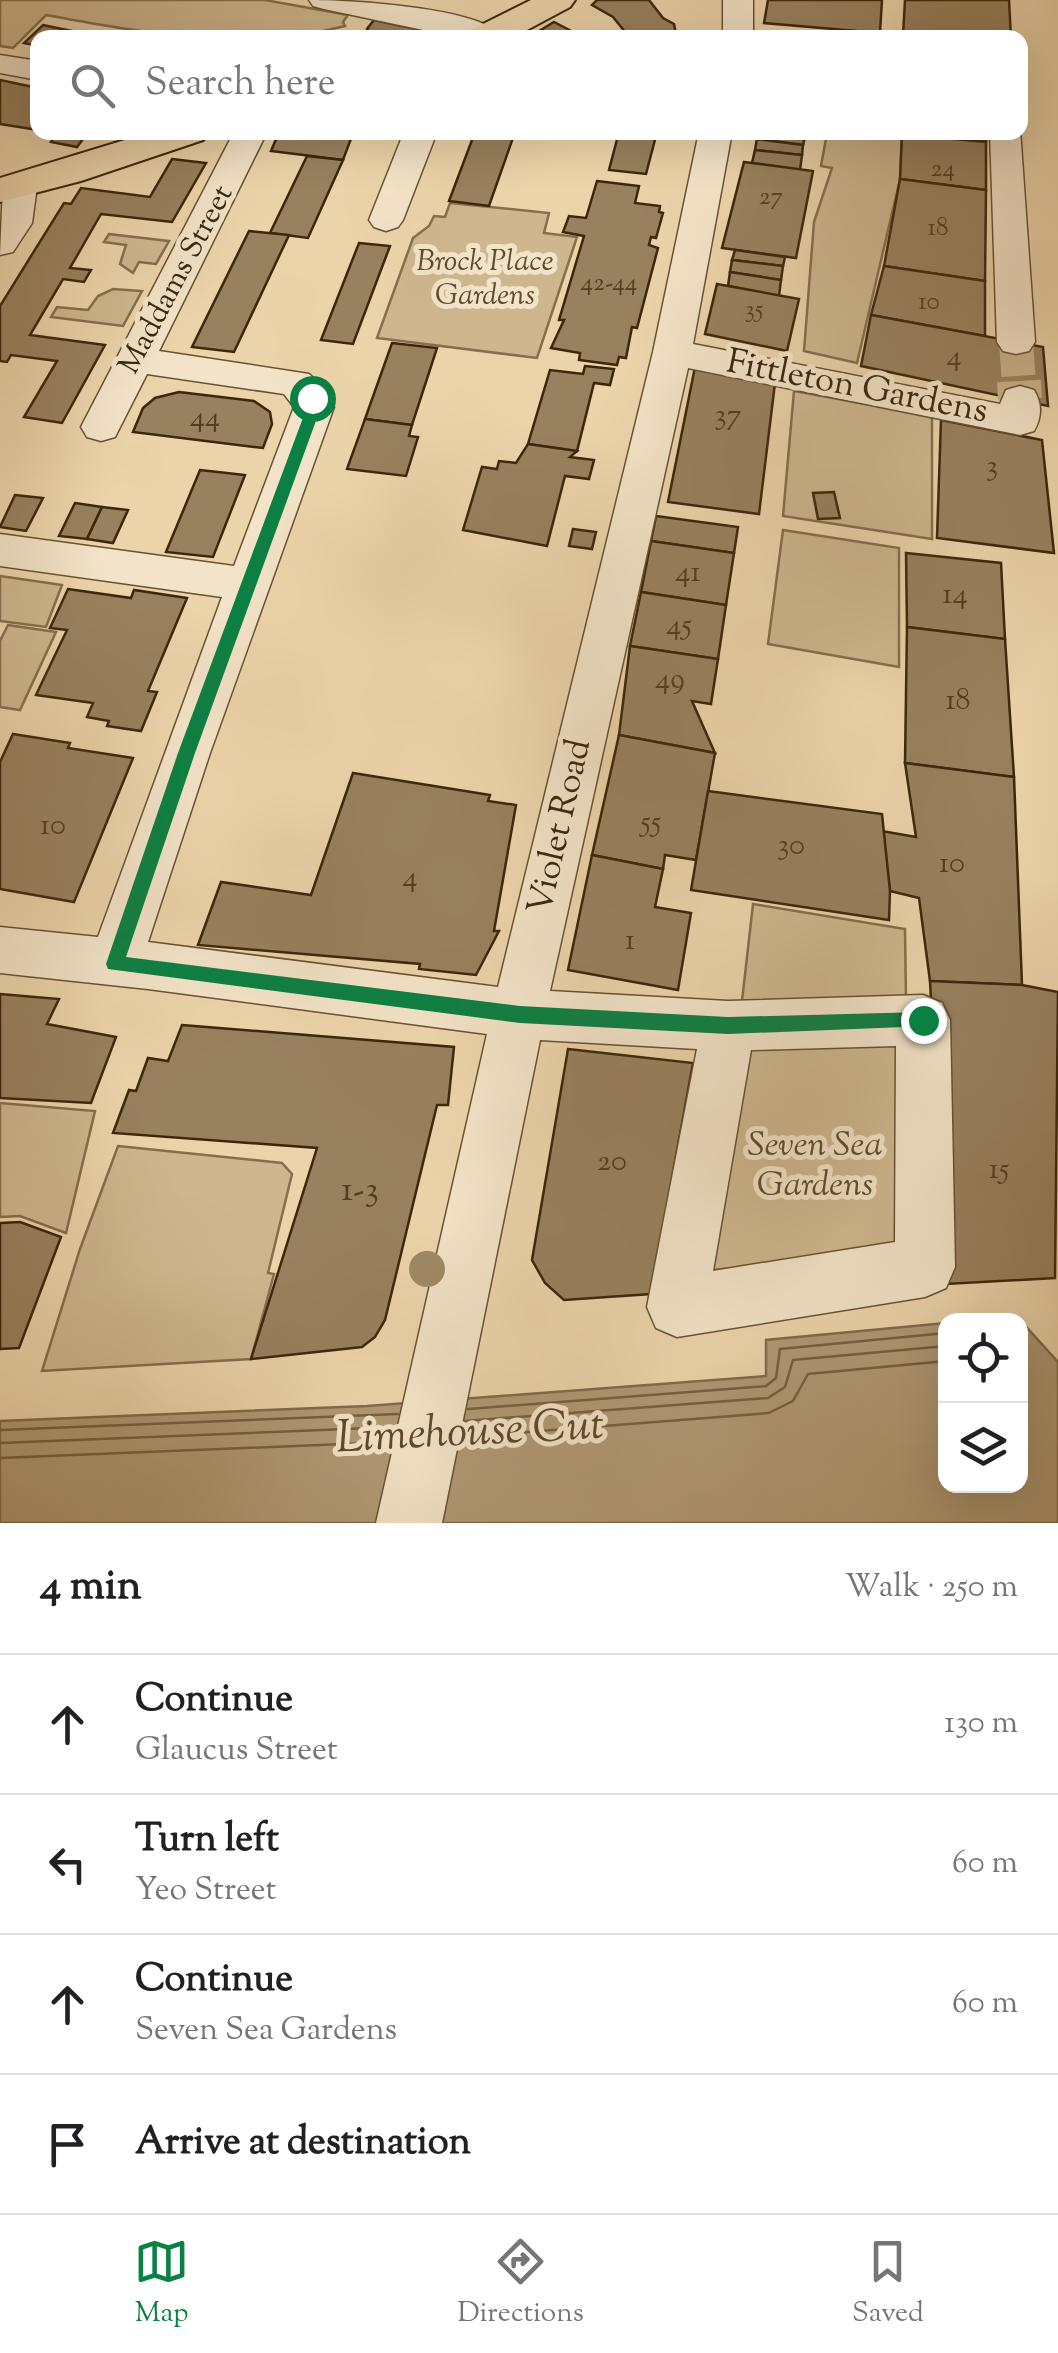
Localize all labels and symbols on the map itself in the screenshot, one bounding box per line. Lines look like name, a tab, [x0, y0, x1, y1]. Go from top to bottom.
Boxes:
house number: 24	[931, 152, 955, 188]
street label: Maddams Street	[109, 178, 245, 382]
house number: 27	[759, 180, 784, 216]
house number: 18	[927, 211, 949, 247]
park label: Brock Place Gardens	[416, 241, 554, 318]
house number: 42-44	[581, 266, 637, 302]
house number: 10	[918, 285, 940, 321]
house number: 35	[745, 293, 764, 329]
house number: 4	[946, 336, 962, 379]
street label: Fittleton Gardens	[722, 338, 992, 438]
route start	[290, 376, 336, 422]
house number: 37	[714, 395, 742, 438]
house number: 44	[190, 397, 220, 440]
house number: 3	[986, 446, 998, 489]
house number: 41	[675, 552, 701, 595]
house number: 14	[942, 574, 968, 617]
house number: 45	[666, 605, 692, 648]
house number: 49	[655, 659, 685, 702]
house number: 18	[945, 680, 971, 723]
street label: Violet Road	[516, 734, 606, 920]
house number: 55	[639, 802, 661, 845]
house number: 10	[40, 805, 66, 848]
house number: 30	[777, 825, 805, 868]
house number: 10	[939, 843, 965, 886]
house number: 4	[402, 857, 418, 900]
house number: 1	[625, 920, 635, 963]
route end	[901, 998, 947, 1044]
park label: Seven Sea Gardens	[748, 1121, 882, 1212]
house number: 20	[597, 1141, 627, 1184]
house number: 15	[989, 1149, 1009, 1192]
house number: 1-3	[341, 1166, 379, 1217]
water label: Limehouse Cut	[334, 1395, 606, 1473]

